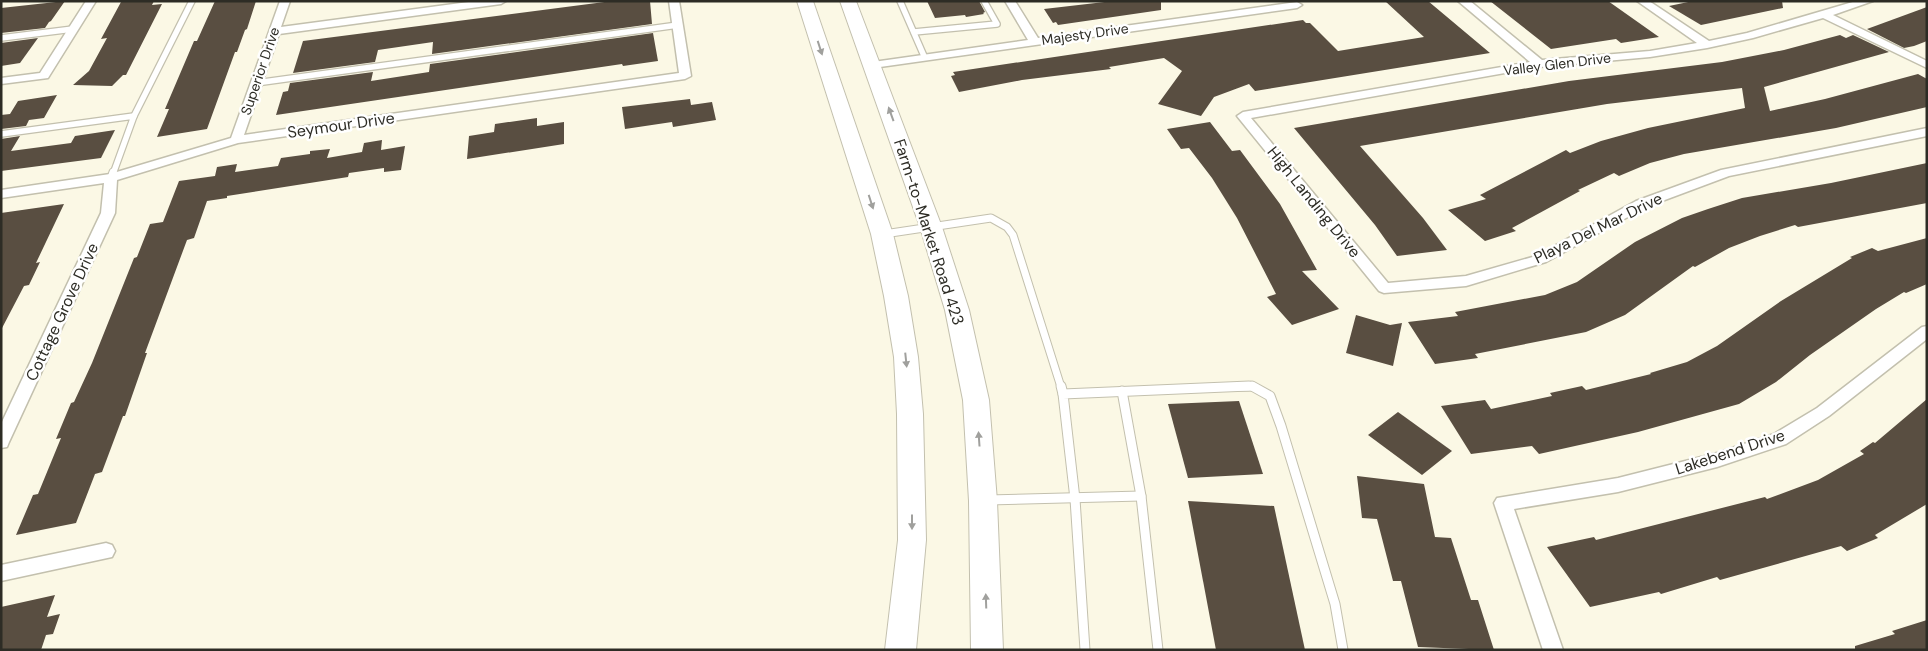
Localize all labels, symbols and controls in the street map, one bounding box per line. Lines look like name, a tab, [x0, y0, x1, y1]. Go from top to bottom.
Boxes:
street label: Majesty Drive	[1040, 19, 1130, 49]
street label: Superior Drive	[237, 25, 283, 117]
one-way arrow	[817, 40, 824, 55]
street label: Valley Glen Drive	[1502, 48, 1612, 80]
street label: Seymour Drive	[286, 107, 396, 143]
one-way arrow	[887, 107, 894, 122]
street label: Farm-to-Market Road 423	[889, 136, 969, 328]
street label: High Landing Drive	[1263, 142, 1365, 262]
street label: Playa Del Mar Drive	[1530, 188, 1666, 268]
one-way arrow	[868, 194, 876, 209]
street label: Cottage Grove Drive	[21, 240, 103, 384]
one-way arrow	[902, 352, 910, 368]
street label: Lakebend Drive	[1672, 424, 1788, 480]
one-way arrow	[975, 430, 983, 446]
one-way arrow	[908, 515, 916, 531]
one-way arrow	[982, 593, 990, 609]

